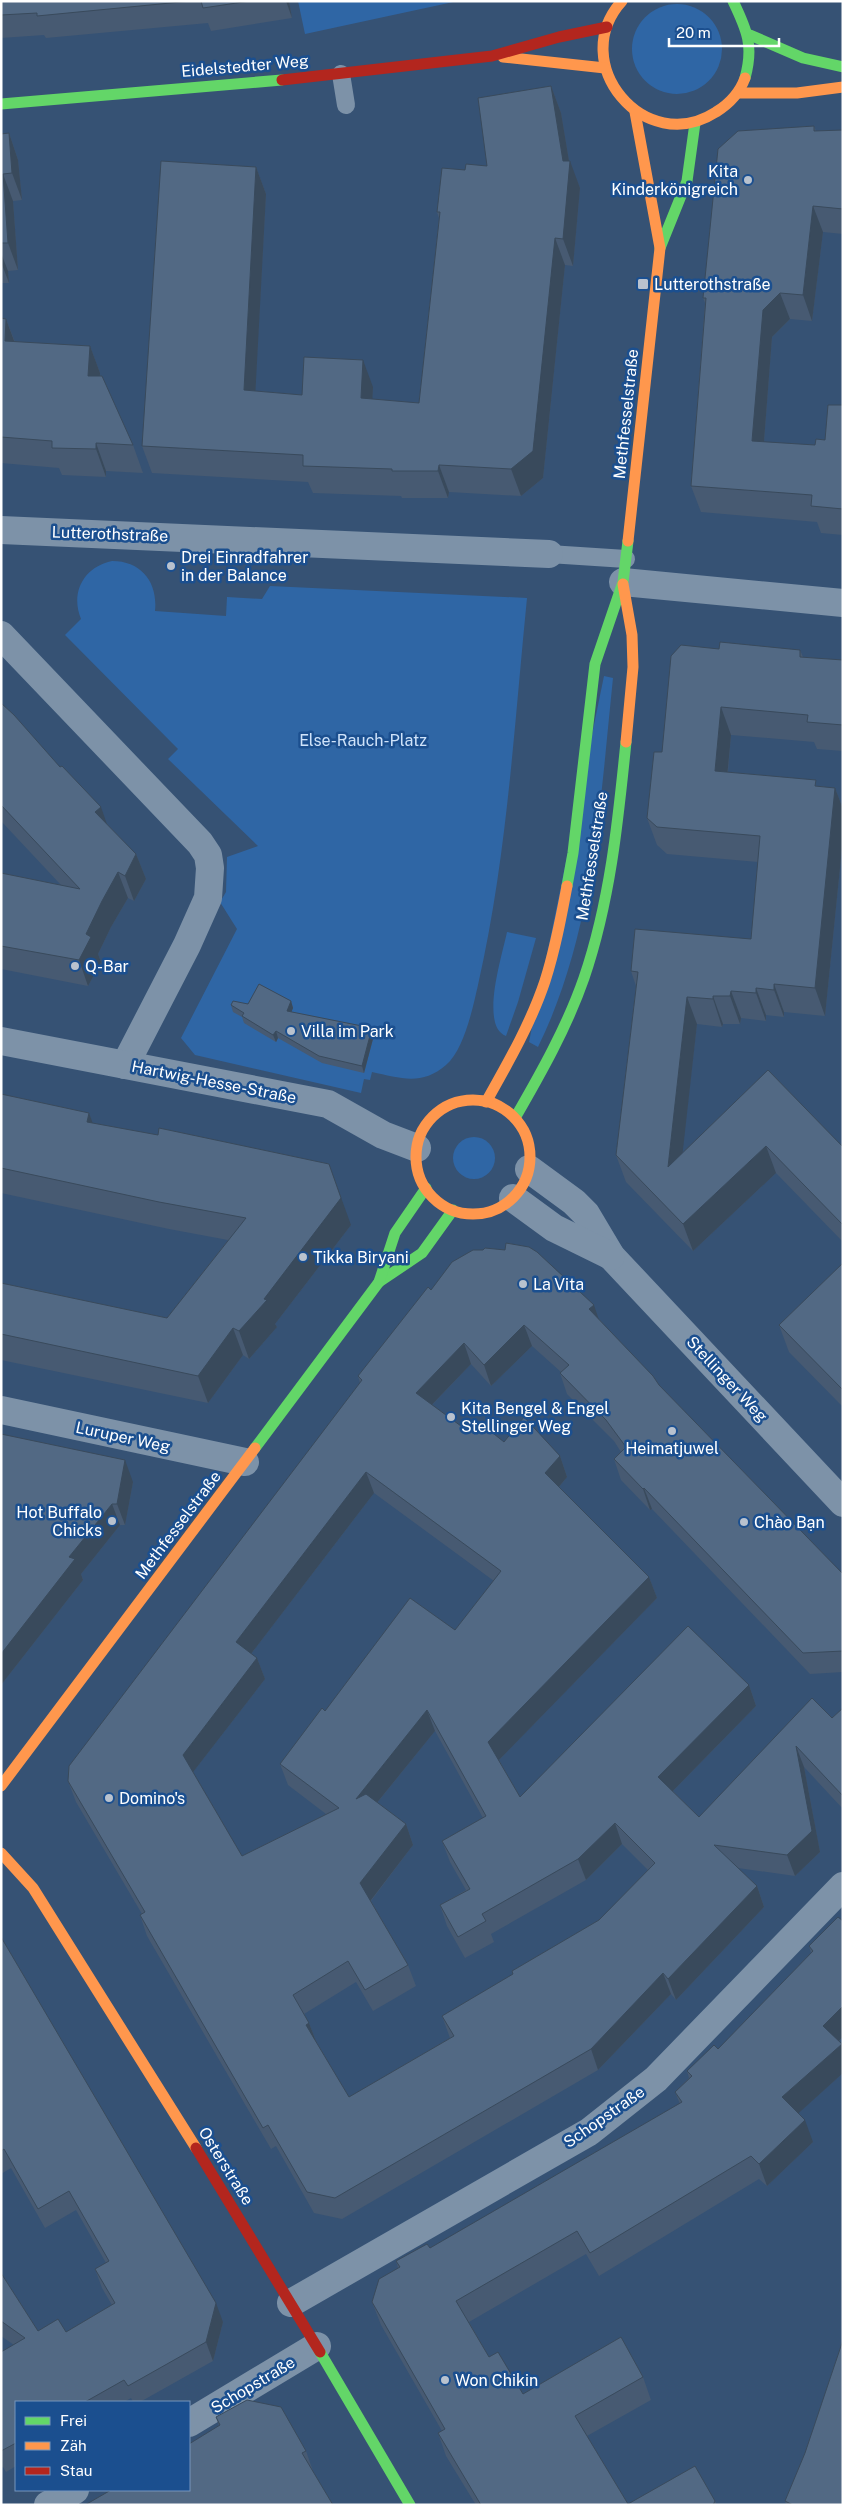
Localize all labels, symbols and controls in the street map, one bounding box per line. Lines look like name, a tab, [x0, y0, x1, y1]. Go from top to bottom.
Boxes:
scale bar	[669, 15, 779, 47]
text: 20 m	[676, 24, 711, 41]
street label: Eidelstedter Weg	[181, 51, 310, 81]
place label: Kita Kinderkönigreich	[611, 162, 738, 199]
marker: Kita Kinderkönigreich	[742, 174, 754, 186]
place label: Lutterothstraße	[654, 275, 771, 294]
marker: Lutterothstraße	[636, 277, 650, 291]
street label: Methfesselstraße	[610, 348, 642, 480]
street label: Lutterothstraße	[51, 522, 169, 546]
place label: Drei Einradfahrer in der Balance	[181, 548, 308, 585]
marker: Drei Einradfahrer in der Balance	[165, 560, 177, 572]
park label: Else-Rauch-Platz	[299, 731, 427, 750]
street label: Methfesselstraße	[572, 790, 612, 922]
place label: Q-Bar	[85, 957, 129, 976]
marker: Q-Bar	[69, 960, 81, 972]
place label: Villa im Park	[301, 1022, 394, 1041]
marker: Villa im Park	[285, 1025, 297, 1037]
street label: Hartwig-Hesse-Straße	[130, 1057, 298, 1107]
place label: Tikka Biryani	[313, 1248, 409, 1267]
marker: Tikka Biryani	[297, 1251, 309, 1263]
place label: La Vita	[533, 1275, 584, 1294]
marker: La Vita	[517, 1278, 529, 1290]
street label: Stellinger Weg	[682, 1332, 772, 1426]
place label: Kita Bengel & Engel Stellinger Weg	[461, 1399, 609, 1436]
marker: Kita Bengel & Engel Stellinger Weg	[445, 1411, 457, 1423]
street label: Luruper Weg	[74, 1418, 172, 1456]
marker: Heimatjuwel	[666, 1425, 678, 1437]
place label: Heimatjuwel	[625, 1439, 719, 1458]
street label: Methfesselstraße	[131, 1467, 225, 1583]
place label: Hot Buffalo Chicks	[16, 1503, 102, 1540]
place label: Chào Bạn	[754, 1513, 825, 1532]
marker: Hot Buffalo Chicks	[106, 1515, 118, 1527]
marker: Chào Bạn	[738, 1516, 750, 1528]
place label: Domino's	[119, 1789, 185, 1808]
marker: Domino's	[103, 1792, 115, 1804]
street label: Schopstraße	[560, 2082, 648, 2152]
street label: Osterstraße	[195, 2124, 257, 2208]
street label: Schopstraße	[208, 2353, 298, 2417]
place label: Won Chikin	[455, 2371, 538, 2390]
marker: Won Chikin	[439, 2374, 451, 2386]
legend	[15, 2401, 190, 2491]
text: Frei	[60, 2412, 87, 2429]
text: Zäh	[60, 2437, 87, 2454]
text: Stau	[60, 2462, 93, 2479]

